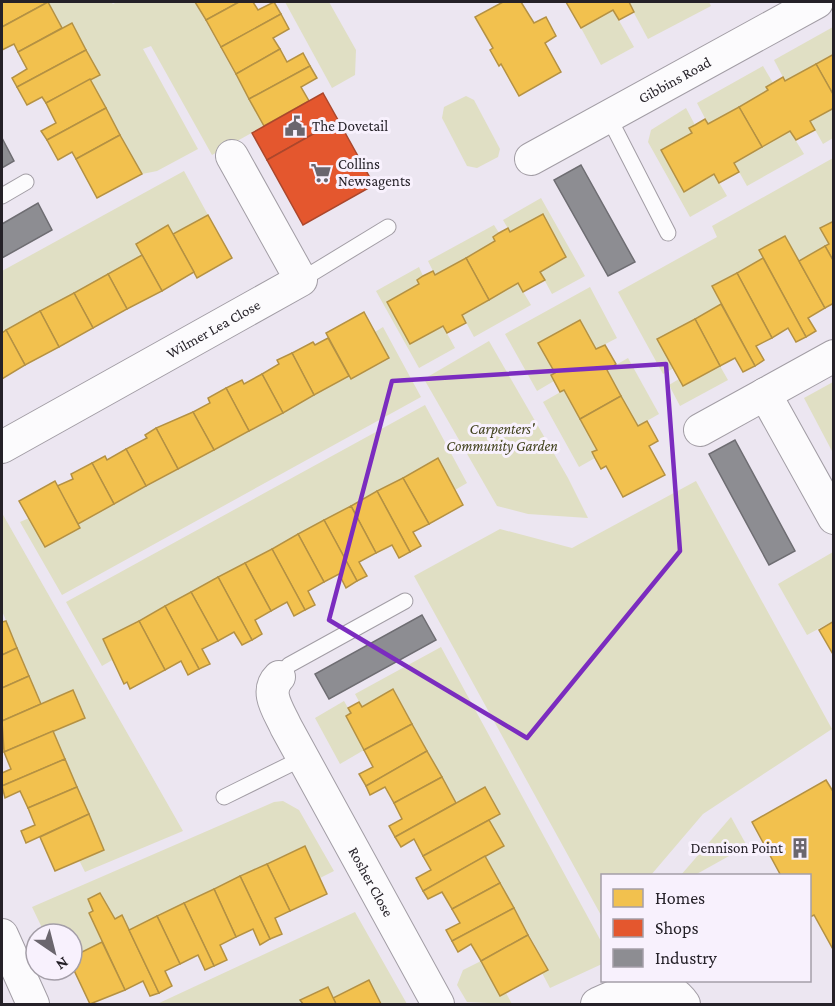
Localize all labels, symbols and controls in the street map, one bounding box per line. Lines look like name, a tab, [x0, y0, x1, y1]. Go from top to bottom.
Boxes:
street label: Gibbins Road	[636, 54, 714, 106]
public building icon: The Dovetail	[283, 114, 307, 138]
place label: The Dovetail	[312, 118, 388, 134]
place label: Collins Newsagents	[338, 156, 411, 190]
supermarket icon: Collins Newsagents	[309, 161, 333, 185]
street label: Wilmer Lea Close	[164, 296, 263, 362]
park label: Carpenters' Community Garden	[446, 421, 558, 455]
building icon: Dennison Point	[788, 836, 812, 860]
place label: Dennison Point	[691, 840, 784, 856]
street label: Rosher Close	[345, 844, 397, 920]
legend	[601, 874, 811, 982]
text: Homes	[655, 888, 705, 908]
text: Shops	[655, 918, 699, 938]
north arrow	[24, 922, 84, 982]
text: Industry	[655, 948, 718, 968]
text: N	[53, 954, 72, 974]

